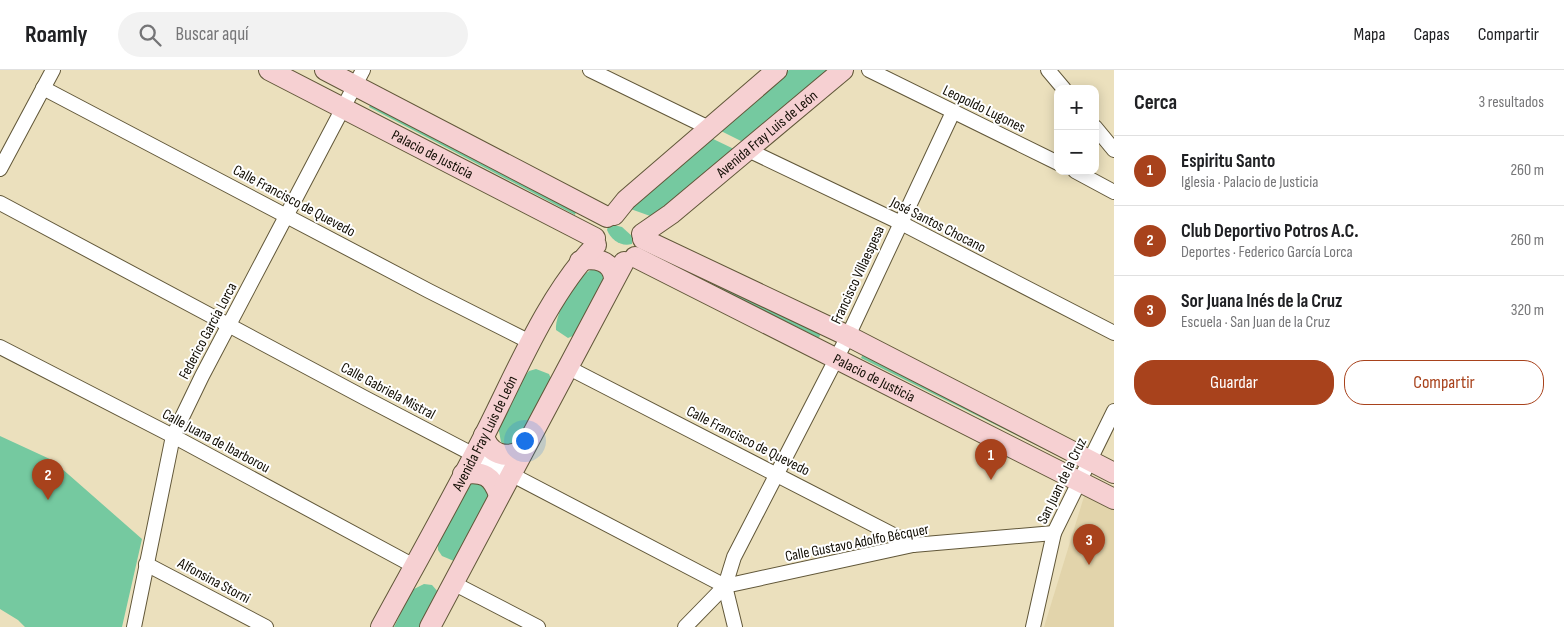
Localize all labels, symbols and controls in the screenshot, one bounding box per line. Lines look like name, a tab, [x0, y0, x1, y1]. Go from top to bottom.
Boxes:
search box	[118, 12, 468, 57]
text: Roamly	[25, 20, 88, 49]
icon: search	[136, 21, 164, 49]
text: Buscar aquí	[176, 23, 249, 46]
text: Mapa	[1353, 24, 1385, 45]
text: Capas	[1413, 24, 1450, 45]
text: Compartir	[1478, 24, 1539, 45]
street label: Leopoldo Lugones	[940, 81, 1028, 137]
map controls	[1054, 85, 1099, 175]
button: +	[1054, 85, 1099, 130]
street label: Avenida Fray Luis de León	[711, 86, 821, 182]
text: Cerca	[1134, 90, 1177, 115]
text: 3 resultados	[1479, 93, 1544, 112]
street label: Palacio de Justicia	[388, 125, 477, 183]
button: −	[1054, 130, 1099, 175]
text: Espiritu Santo	[1181, 150, 1275, 173]
street label: Calle Francisco de Quevedo	[230, 161, 358, 241]
text: 1	[1147, 161, 1153, 180]
text: 260 m	[1510, 161, 1544, 180]
text: Iglesia · Palacio de Justicia	[1181, 173, 1318, 192]
street label: José Santos Chocano	[886, 192, 989, 257]
text: Club Deportivo Potros A.C.	[1181, 220, 1359, 243]
street label: Francisco Villaespesa	[827, 223, 889, 327]
text: 2	[1146, 231, 1154, 250]
text: 260 m	[1510, 231, 1544, 250]
text: Deportes · Federico García Lorca	[1181, 243, 1353, 262]
street label: Federico García Lorca	[175, 279, 242, 383]
text: Sor Juana Inés de la Cruz	[1181, 290, 1342, 313]
text: 3	[1146, 301, 1154, 320]
text: 320 m	[1511, 301, 1544, 320]
text: Escuela · San Juan de la Cruz	[1181, 313, 1330, 332]
street label: Palacio de Justicia	[830, 349, 919, 407]
street label: Calle Gabriela Mistral	[337, 358, 439, 424]
button: Guardar	[1134, 360, 1334, 405]
button: Compartir	[1344, 360, 1544, 405]
street label: Avenida Fray Luis de León	[447, 372, 522, 495]
street label: Calle Francisco de Quevedo	[683, 402, 813, 480]
street label: Calle Juana de Ibarborou	[159, 405, 273, 477]
your location	[512, 428, 538, 454]
street label: San Juan de la Cruz	[1033, 434, 1091, 527]
pin: 1	[975, 439, 1007, 480]
pin: 2	[32, 459, 64, 500]
street label: Calle Gustavo Adolfo Bécquer	[784, 520, 931, 566]
pin: 3	[1073, 524, 1105, 565]
street label: Alfonsina Storni	[174, 553, 254, 608]

